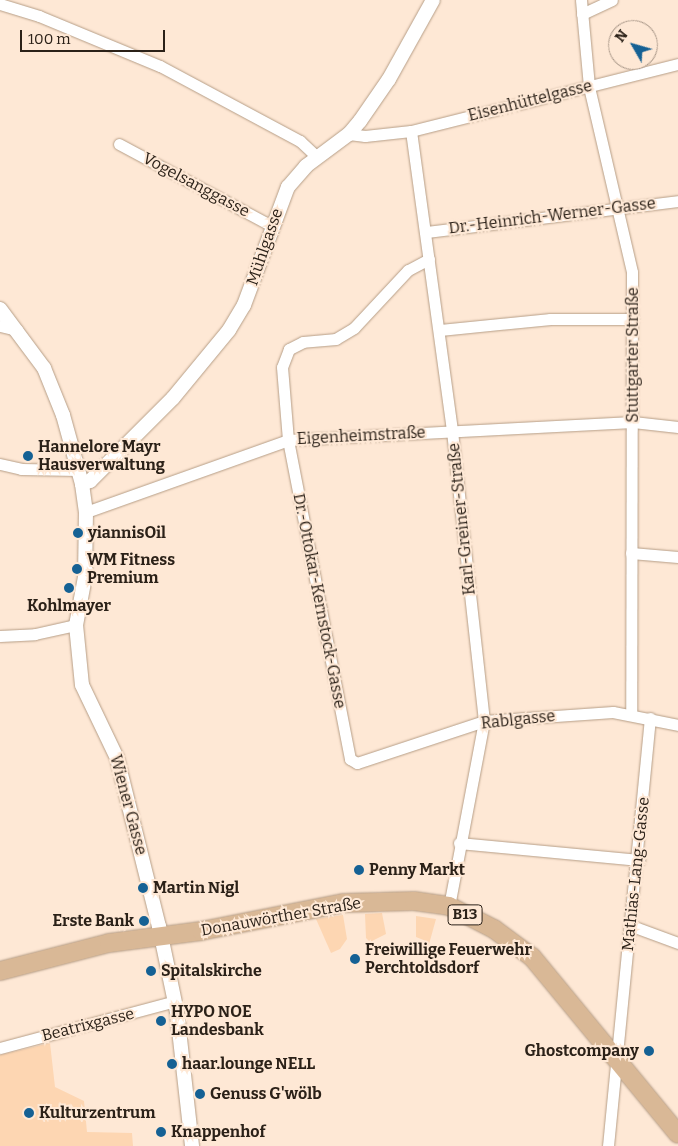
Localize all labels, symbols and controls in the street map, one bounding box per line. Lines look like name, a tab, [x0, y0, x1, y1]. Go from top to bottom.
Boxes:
scale bar	[22, 20, 168, 52]
north arrow	[608, 20, 658, 70]
text: N	[612, 27, 632, 46]
text: 100 m	[28, 30, 71, 48]
street label: Eisenhüttelgasse	[466, 76, 594, 126]
street label: Vogelsanggasse	[139, 149, 253, 221]
street label: Dr.-Heinrich-Werner-Gasse	[447, 194, 657, 238]
street label: Mühlgasse	[243, 206, 287, 288]
street label: Stuttgarter Straße	[623, 287, 643, 423]
street label: Eigenheimstraße	[296, 423, 426, 449]
place label: Hannelore Mayr Hausverwaltung	[38, 437, 165, 475]
street label: Karl-Greiner-Straße	[444, 442, 480, 596]
marker: Hannelore Mayr Hausverwaltung	[22, 450, 34, 462]
street label: Dr.-Ottokar-Kernstock-Gasse	[289, 492, 349, 710]
place label: yiannisOil	[88, 523, 166, 543]
marker: yiannisOil	[72, 527, 84, 539]
place label: WM Fitness Premium	[87, 550, 175, 588]
marker: WM Fitness Premium	[71, 563, 83, 575]
marker: Kohlmayer	[63, 582, 75, 594]
place label: Kohlmayer	[27, 596, 111, 616]
street label: Rablgasse	[480, 707, 556, 733]
street label: Wiener Gasse	[105, 753, 151, 857]
street label: Mathias-Lang-Gasse	[618, 796, 654, 952]
place label: Penny Markt	[369, 860, 465, 880]
marker: Penny Markt	[353, 864, 365, 876]
place label: Martin Nigl	[153, 878, 239, 898]
marker: Martin Nigl	[137, 882, 149, 894]
street label: Donauwörther Straße	[200, 893, 362, 941]
road number: B13	[448, 902, 482, 928]
place label: Erste Bank	[53, 911, 134, 931]
marker: Erste Bank	[138, 915, 150, 927]
place label: Freiwillige Feuerwehr Perchtoldsdorf	[365, 940, 532, 978]
marker: Freiwillige Feuerwehr Perchtoldsdorf	[349, 953, 361, 965]
place label: Spitalskirche	[161, 961, 262, 981]
marker: Spitalskirche	[145, 965, 157, 977]
place label: HYPO NOE Landesbank	[171, 1002, 264, 1040]
street label: Beatrixgasse	[40, 1004, 136, 1046]
marker: HYPO NOE Landesbank	[155, 1015, 167, 1027]
place label: Ghostcompany	[524, 1041, 639, 1061]
marker: Ghostcompany	[643, 1045, 655, 1057]
place label: haar.lounge NELL	[182, 1054, 315, 1074]
marker: haar.lounge NELL	[166, 1058, 178, 1070]
place label: Genuss G'wölb	[210, 1084, 322, 1104]
marker: Genuss G'wölb	[194, 1088, 206, 1100]
place label: Kulturzentrum	[39, 1103, 155, 1123]
marker: Kulturzentrum	[23, 1107, 35, 1119]
place label: Knappenhof	[171, 1122, 266, 1142]
marker: Knappenhof	[155, 1126, 167, 1138]

